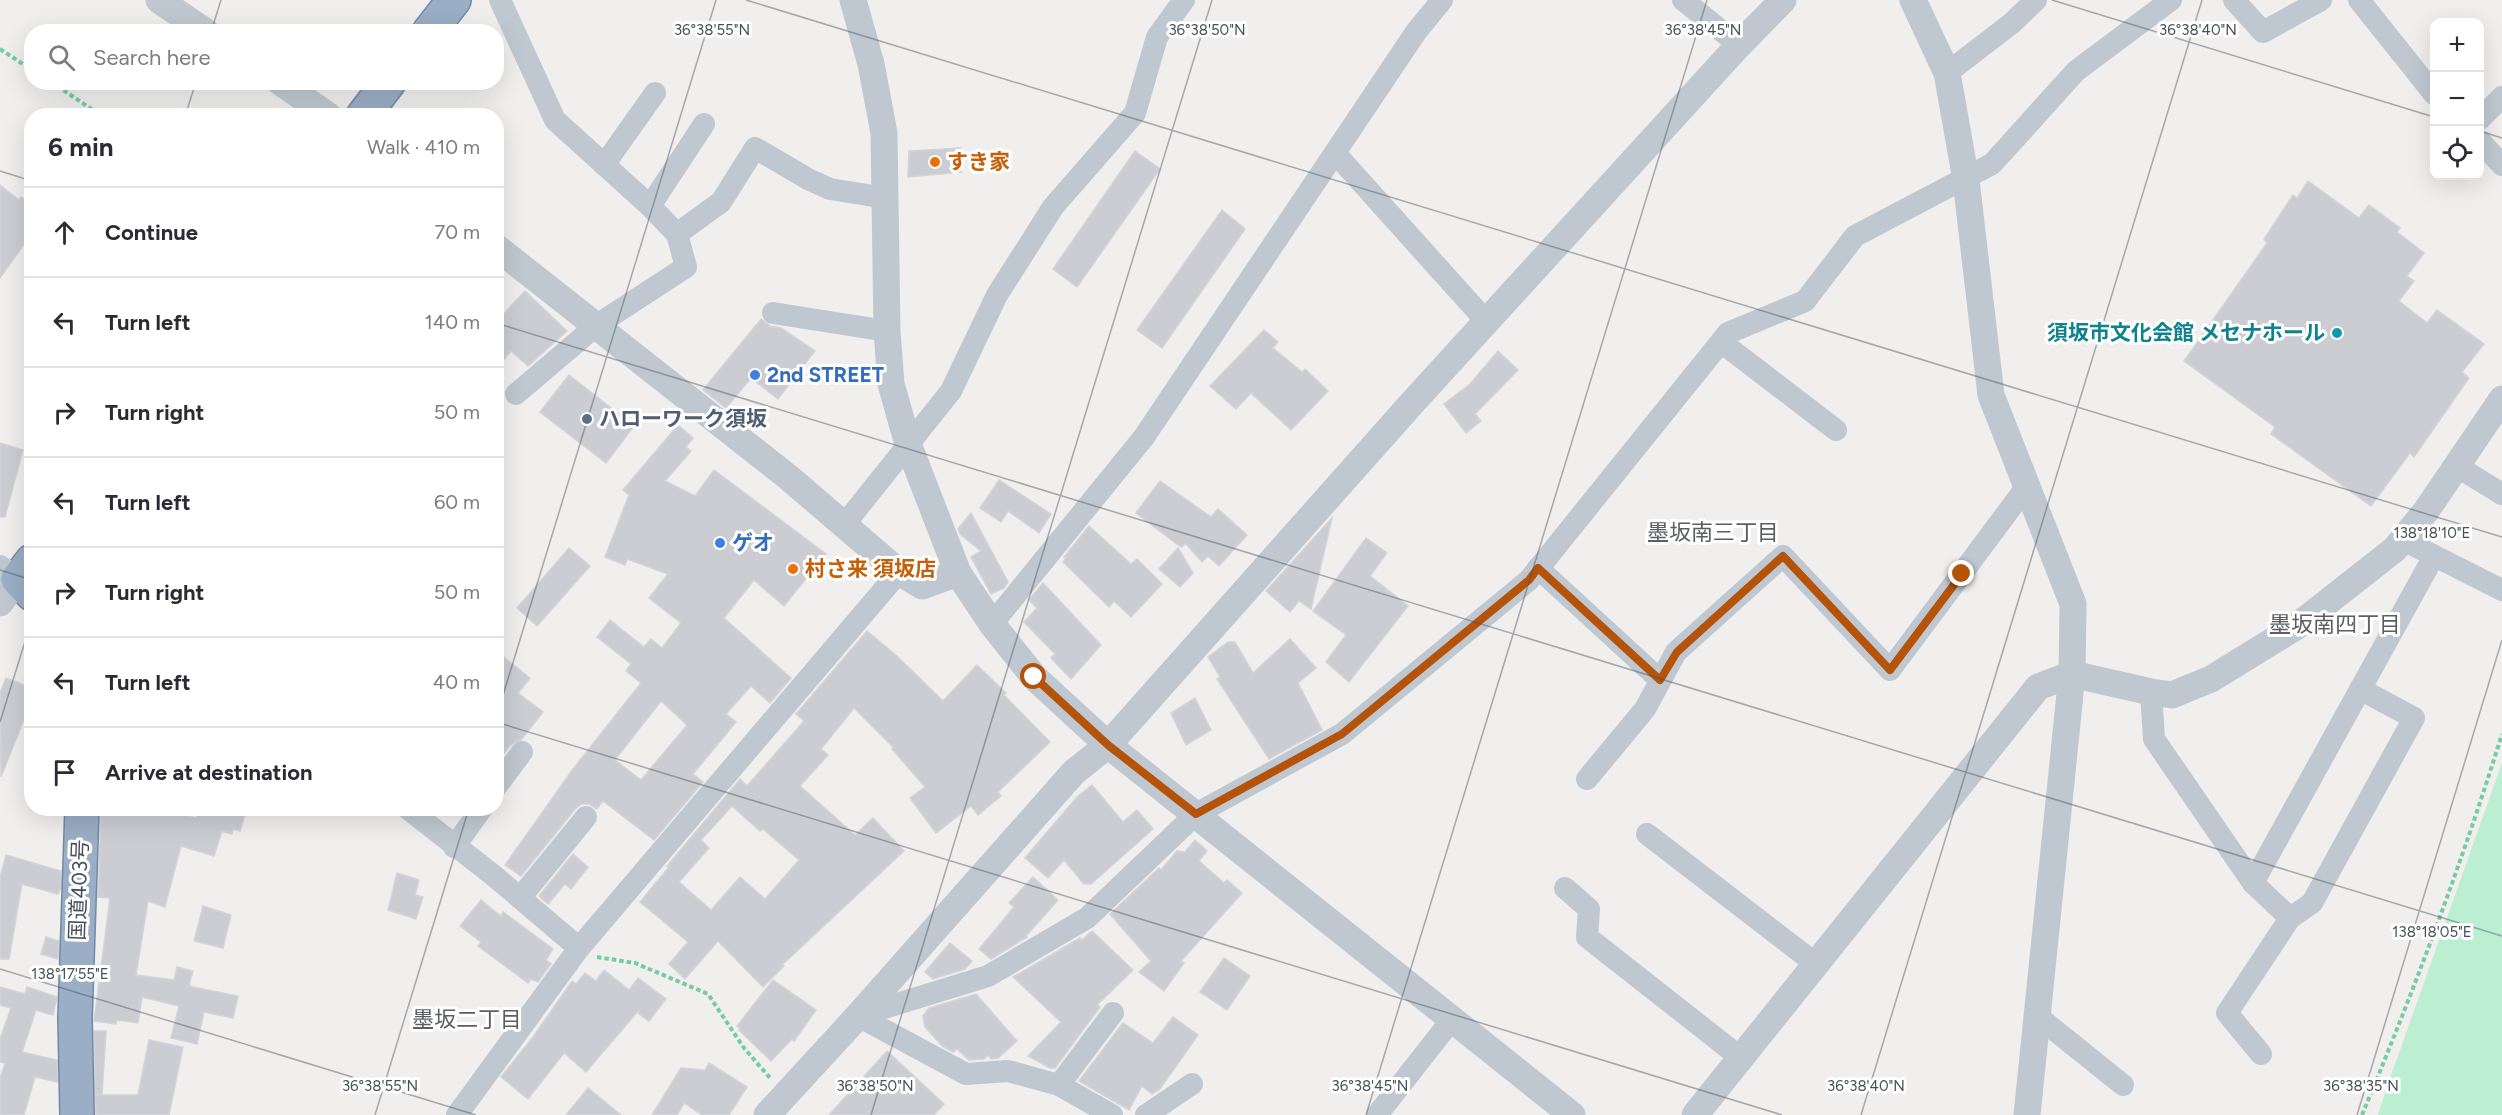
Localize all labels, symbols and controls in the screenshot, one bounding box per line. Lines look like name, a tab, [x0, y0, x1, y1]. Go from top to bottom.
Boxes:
map controls	[2430, 18, 2484, 180]
button: +	[2430, 18, 2484, 72]
text: 36°38'55"N	[674, 21, 750, 39]
text: 36°38'50"N	[1168, 21, 1246, 39]
text: 36°38'45"N	[1665, 21, 1741, 39]
text: 36°38'40"N	[2159, 21, 2237, 39]
search box	[24, 24, 504, 90]
icon: search	[45, 41, 78, 74]
text: Search here	[93, 44, 211, 71]
button: −	[2430, 72, 2484, 126]
button: locate	[2430, 126, 2484, 180]
text: 6 min	[48, 131, 114, 163]
text: Walk · 410 m	[367, 135, 480, 159]
place label: すき家	[947, 149, 1010, 174]
marker: すき家	[928, 155, 942, 169]
icon: ahead	[48, 216, 81, 249]
text: Continue	[105, 219, 198, 246]
text: 70 m	[434, 220, 480, 244]
icon: left	[48, 306, 81, 339]
text: Turn left	[105, 309, 191, 336]
text: 140 m	[425, 310, 480, 334]
place label: 須坂市文化会館 メセナホール	[2047, 320, 2325, 345]
marker: 須坂市文化会館 メセナホール	[2330, 326, 2344, 340]
place label: 2nd STREET	[767, 362, 884, 387]
marker: 2nd STREET	[748, 368, 762, 382]
icon: right	[48, 396, 81, 429]
text: Turn right	[105, 399, 204, 426]
text: 50 m	[434, 400, 480, 424]
place label: ハローワーク須坂	[599, 406, 767, 431]
marker: ハローワーク須坂	[580, 412, 594, 426]
icon: left	[48, 486, 81, 519]
text: Turn left	[105, 489, 191, 516]
text: 60 m	[434, 490, 480, 514]
district label: 墨坂南三丁目	[1647, 519, 1779, 546]
text: 138°18'10"E	[2394, 524, 2471, 542]
place label: ゲオ	[732, 530, 774, 555]
marker: ゲオ	[713, 536, 727, 550]
place label: 村さ来 須坂店	[805, 556, 936, 581]
route end	[1948, 560, 1974, 586]
marker: 村さ来 須坂店	[786, 562, 800, 576]
icon: right	[48, 576, 81, 609]
text: Turn right	[105, 579, 204, 606]
text: 50 m	[434, 580, 480, 604]
district label: 墨坂南四丁目	[2269, 611, 2401, 638]
route start	[1020, 663, 1046, 689]
icon: left	[48, 666, 81, 699]
text: Turn left	[105, 669, 191, 696]
text: 40 m	[433, 670, 480, 694]
icon: arrive	[48, 756, 81, 789]
text: Arrive at destination	[105, 759, 313, 786]
street label: 国道403号	[64, 839, 93, 941]
text: 138°18'05"E	[2392, 923, 2472, 941]
text: 138°17'55"E	[31, 965, 109, 983]
district label: 墨坂二丁目	[412, 1006, 522, 1033]
text: 36°38'55"N	[342, 1077, 418, 1095]
text: 36°38'50"N	[836, 1077, 914, 1095]
text: 36°38'45"N	[1332, 1077, 1408, 1095]
text: 36°38'40"N	[1827, 1077, 1905, 1095]
text: 36°38'35"N	[2323, 1077, 2399, 1095]

